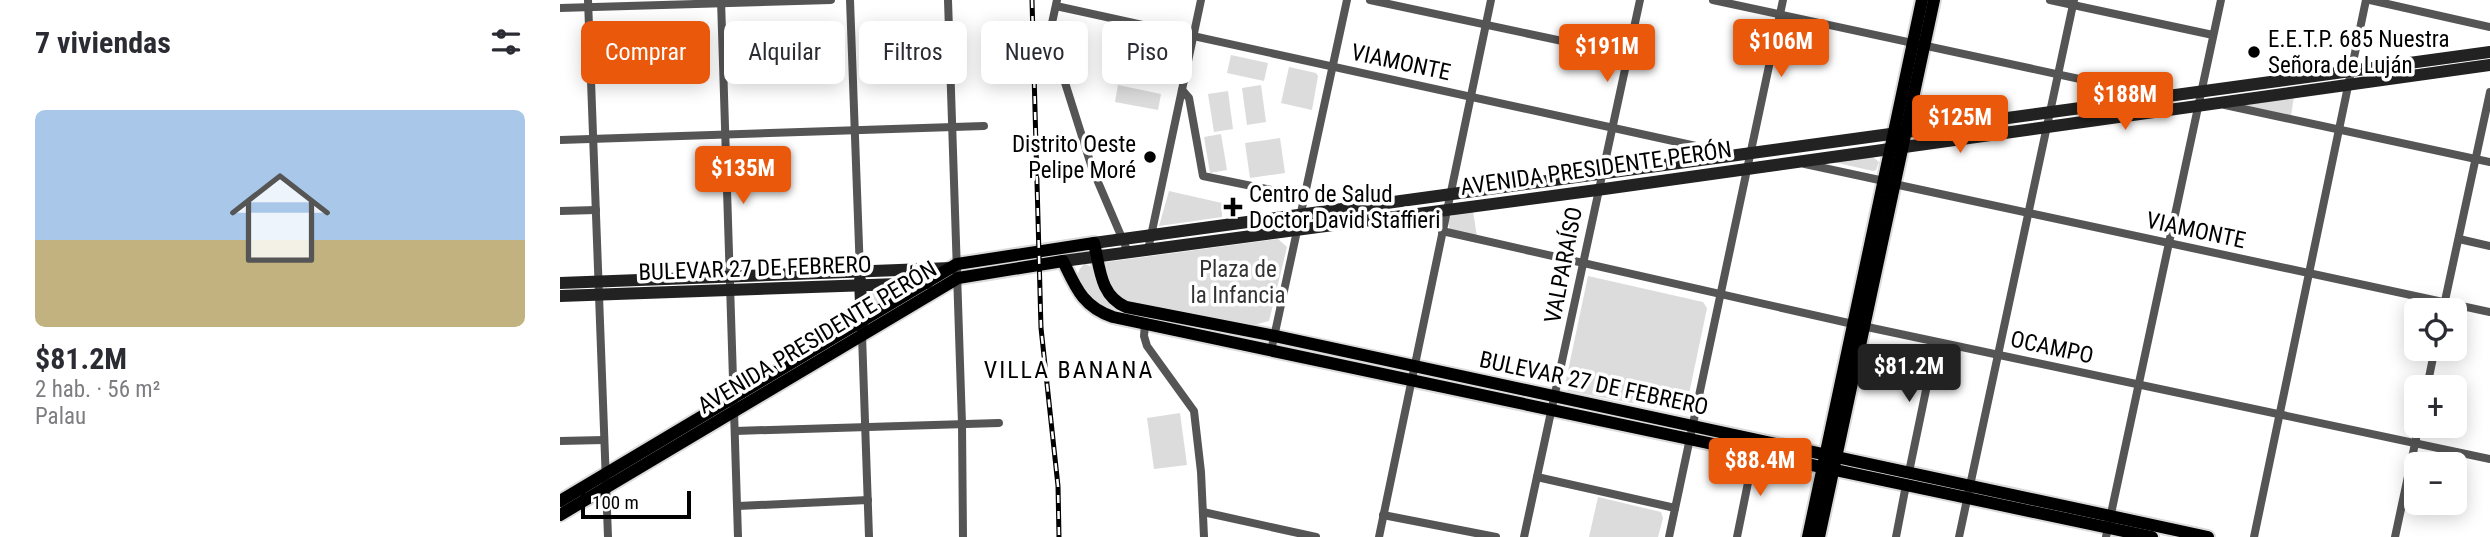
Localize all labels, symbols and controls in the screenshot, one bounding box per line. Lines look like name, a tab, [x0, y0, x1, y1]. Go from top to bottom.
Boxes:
pin: $106M	[1732, 20, 1830, 79]
chip: Comprar	[581, 21, 710, 84]
chip: Alquilar	[724, 21, 845, 84]
chip: Filtros	[859, 21, 967, 84]
chip: Nuevo	[981, 21, 1088, 84]
chip: Piso	[1102, 21, 1192, 84]
icon: filters	[487, 23, 525, 61]
pin: $191M	[1558, 24, 1656, 84]
text: 7 viviendas	[35, 25, 171, 60]
place label: E.E.T.P. 685 Nuestra Señora de Luján	[2268, 26, 2449, 79]
text: $106M	[1749, 28, 1813, 55]
text: $191M	[1575, 33, 1639, 60]
street label: VIAMONTE	[1349, 39, 1453, 86]
marker: E.E.T.P. 685 Nuestra Señora de Luján	[2246, 44, 2262, 60]
pin: $188M	[2076, 72, 2174, 132]
text: $188M	[2093, 81, 2157, 108]
pin: $125M	[1911, 96, 2009, 155]
text: $125M	[1928, 104, 1992, 131]
place label: Distrito Oeste Pelipe Moré	[1012, 131, 1136, 184]
street label: AVENIDA PRESIDENTE PERÓN	[1459, 135, 1733, 201]
pin: $135M	[694, 146, 792, 206]
marker: Distrito Oeste Pelipe Moré	[1142, 149, 1158, 165]
icon: home	[217, 155, 343, 281]
text: $135M	[711, 155, 775, 182]
place label: Centro de Salud Doctor David Staffieri	[1249, 181, 1440, 234]
marker: Centro de Salud Doctor David Staffieri	[1223, 197, 1243, 217]
street label: VALPARAÍSO	[1538, 205, 1588, 325]
street label: VIAMONTE	[2144, 207, 2248, 254]
street label: BULEVAR 27 DE FEBRERO	[638, 251, 872, 286]
street label: AVENIDA PRESIDENTE PERÓN	[692, 255, 942, 419]
park label: Plaza de la Infancia	[1191, 256, 1285, 309]
map controls	[2404, 298, 2467, 515]
button: locate	[2404, 298, 2467, 361]
street label: OCAMPO	[2008, 326, 2096, 369]
text: $81.2M	[35, 341, 127, 376]
pin: $81.2M	[1852, 344, 1966, 404]
street label: BULEVAR 27 DE FEBRERO	[1477, 346, 1711, 421]
text: $81.2M	[1874, 353, 1944, 380]
district label: VILLA BANANA	[984, 356, 1154, 384]
button: +	[2404, 375, 2467, 438]
text: 2 hab. · 56 m²	[35, 376, 160, 403]
text: Palau	[35, 403, 86, 430]
pin: $88.4M	[1703, 438, 1817, 498]
text: $88.4M	[1725, 447, 1795, 474]
button: −	[2404, 452, 2467, 515]
scale bar	[581, 488, 691, 520]
text: 100 m	[592, 491, 639, 514]

